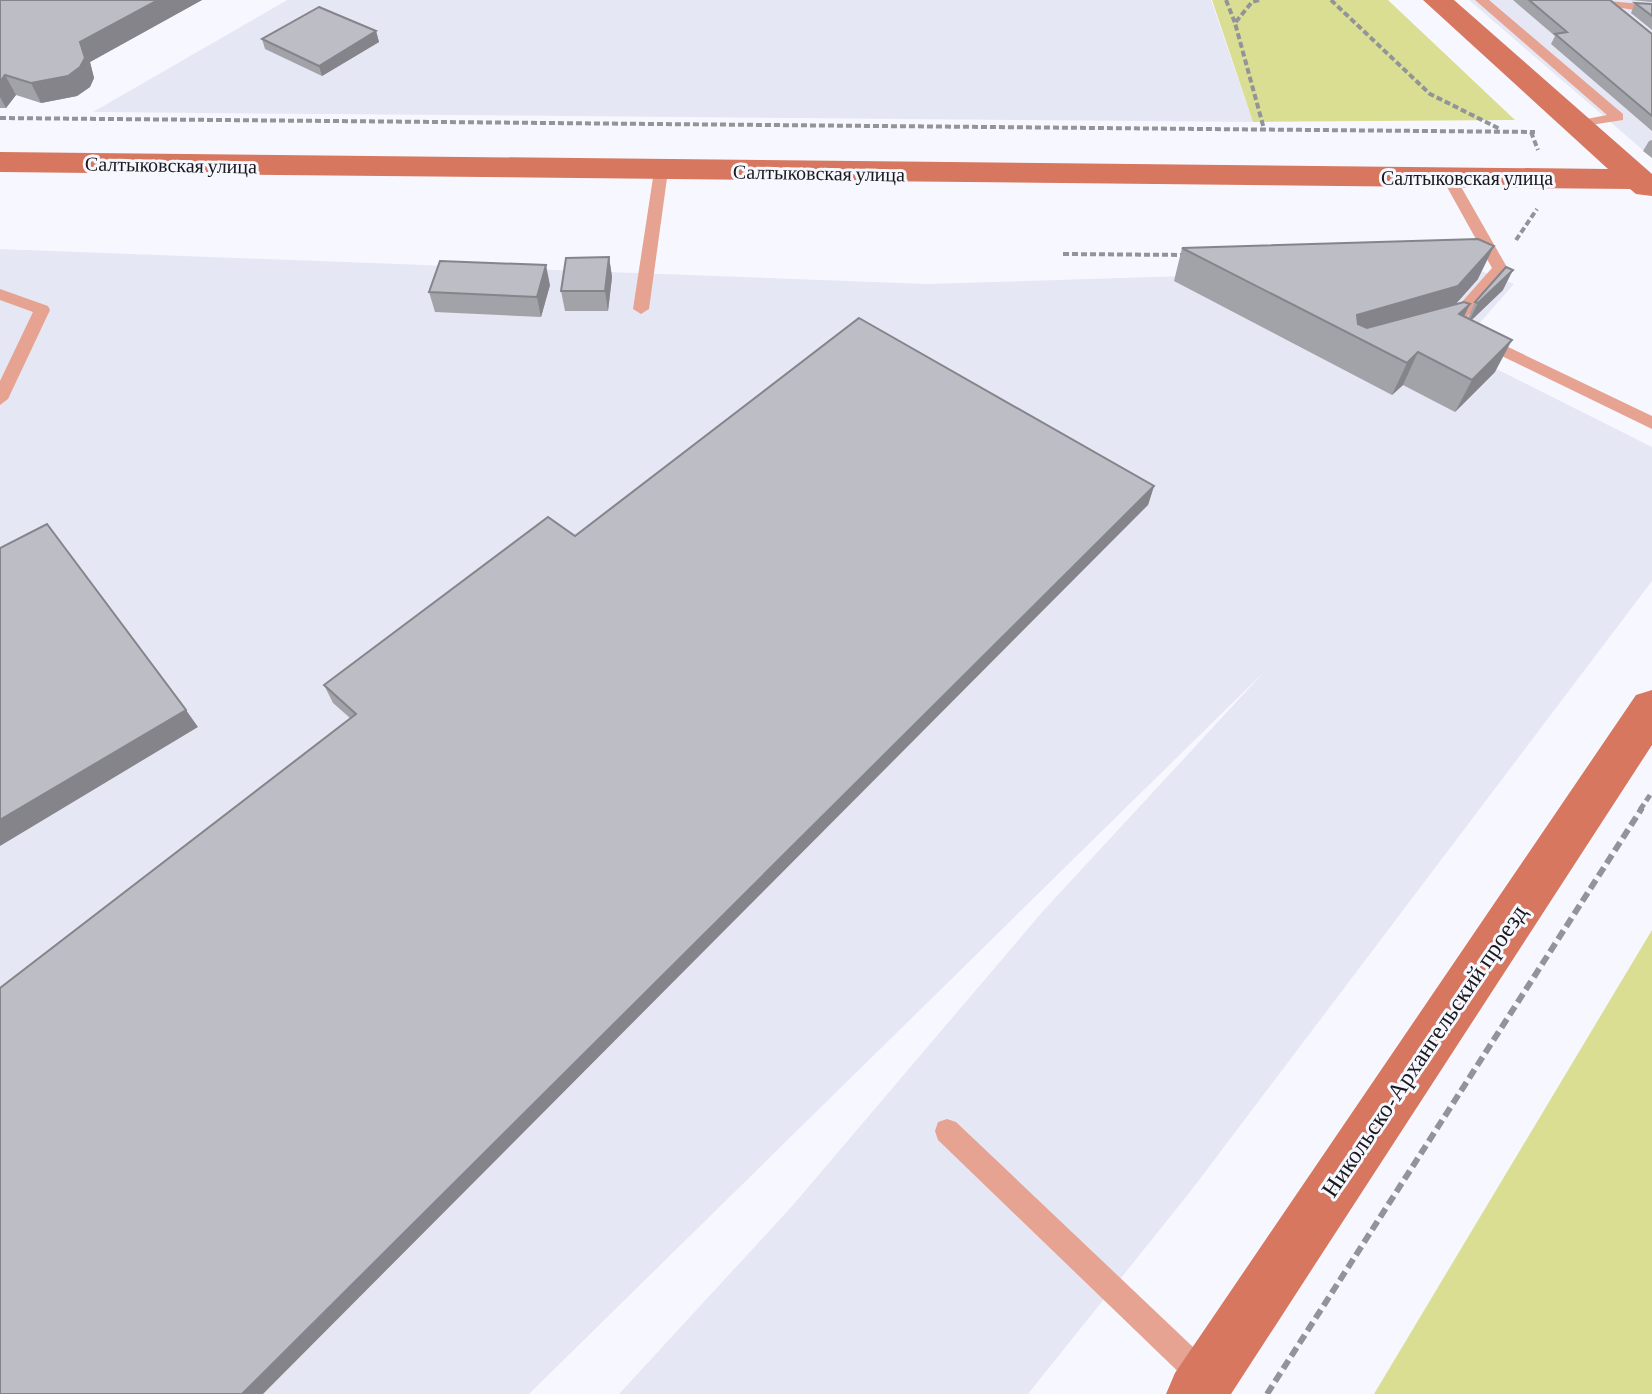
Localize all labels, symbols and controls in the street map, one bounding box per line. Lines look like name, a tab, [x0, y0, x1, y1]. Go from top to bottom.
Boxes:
street label: Салтыковская улица	[85, 152, 257, 179]
street label: Салтыковская улица	[733, 160, 905, 187]
street label: Салтыковская улица	[1381, 167, 1553, 190]
street label: Никольско-Архангельский проезд	[1316, 900, 1532, 1202]

